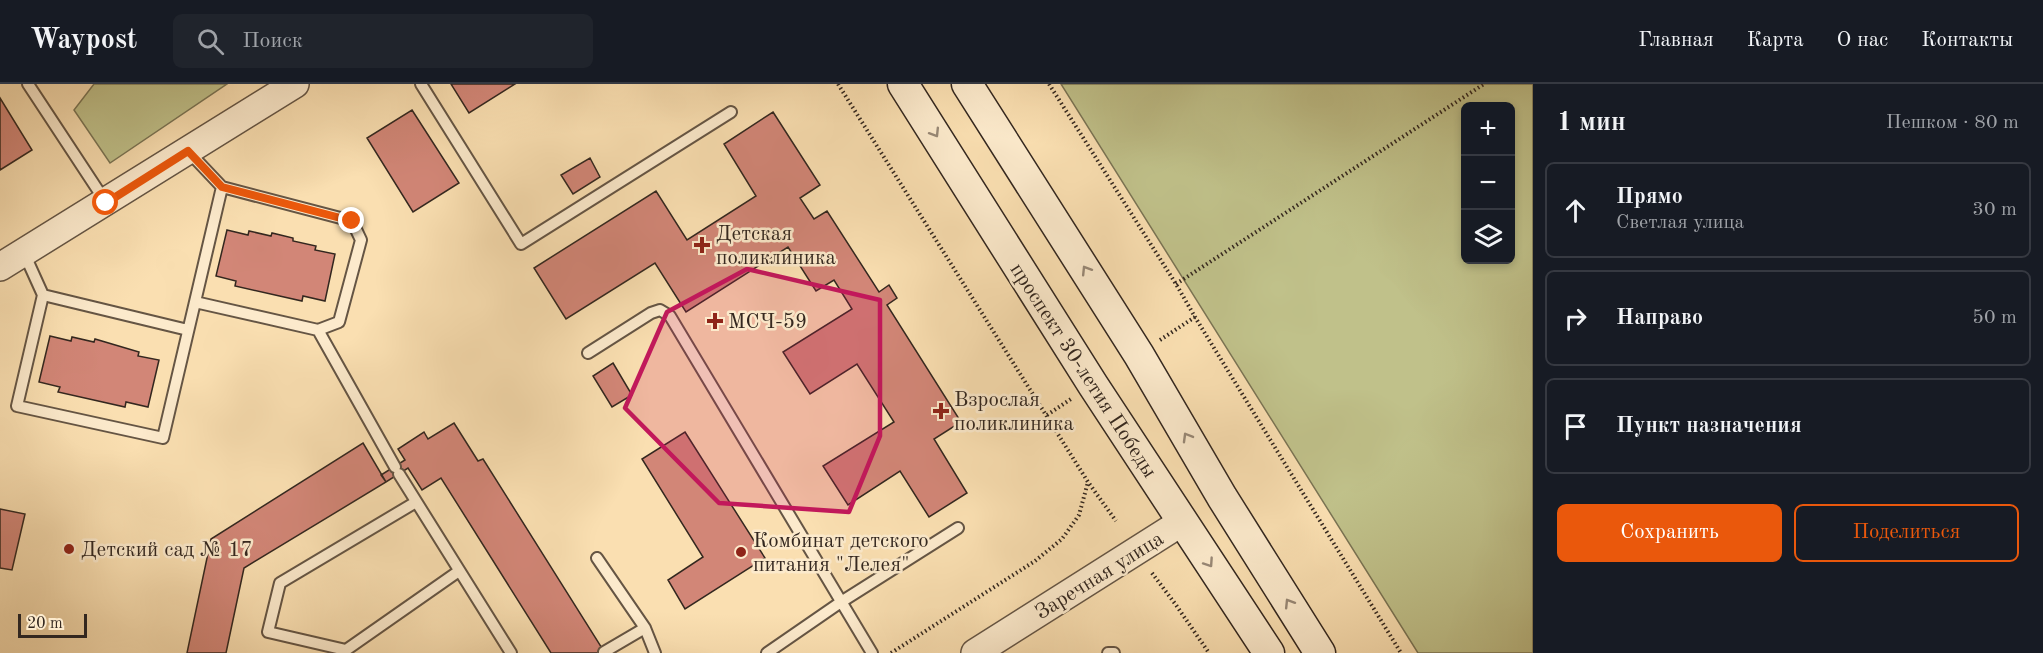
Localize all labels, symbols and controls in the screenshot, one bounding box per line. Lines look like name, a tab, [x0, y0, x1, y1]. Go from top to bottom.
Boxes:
search box	[173, 14, 593, 68]
icon: search	[194, 25, 227, 58]
text: Waypost	[30, 27, 137, 55]
text: Поиск	[242, 30, 303, 52]
text: Главная	[1638, 30, 1714, 51]
text: Карта	[1747, 30, 1804, 51]
text: О нас	[1837, 30, 1888, 51]
text: Контакты	[1921, 30, 2013, 51]
map controls	[1461, 102, 1515, 264]
button: +	[1461, 102, 1515, 156]
text: 1 мин	[1557, 110, 1626, 136]
text: Пешком · 80 m	[1886, 113, 2019, 133]
one-way arrow	[927, 127, 938, 138]
button: −	[1461, 156, 1515, 210]
text: Прямо	[1616, 186, 1683, 208]
route start	[92, 189, 118, 215]
icon: ahead	[1559, 194, 1592, 227]
text: 30 m	[1972, 200, 2017, 220]
route end	[338, 207, 364, 233]
button: layers	[1461, 210, 1515, 264]
text: Светлая улица	[1616, 213, 1744, 233]
place label: Детская поликлиника	[716, 224, 836, 269]
marker: Детская поликлиника	[693, 236, 711, 254]
street label: проспект 30-летия Победы	[1006, 260, 1160, 482]
one-way arrow	[1082, 266, 1093, 277]
icon: right	[1559, 302, 1592, 335]
text: Направо	[1616, 307, 1703, 329]
text: 50 m	[1972, 308, 2017, 328]
marker: МСЧ-59	[706, 312, 724, 330]
place label: МСЧ-59	[728, 312, 807, 333]
place label: Взрослая поликлиника	[954, 390, 1074, 435]
marker: Взрослая поликлиника	[932, 402, 950, 420]
icon: arrive	[1559, 410, 1592, 443]
text: Пункт назначения	[1616, 415, 1802, 437]
one-way arrow	[1183, 433, 1194, 443]
button: Сохранить	[1557, 504, 1782, 562]
button: Поделиться	[1794, 504, 2019, 562]
street label: Заречная улица	[1032, 528, 1168, 624]
place label: Комбинат детского питания "Лелея"	[753, 531, 929, 576]
place label: Детский сад № 17	[81, 540, 253, 561]
marker: Детский сад № 17	[62, 542, 76, 556]
marker: Комбинат детского питания "Лелея"	[734, 545, 748, 559]
one-way arrow	[1202, 556, 1213, 567]
one-way arrow	[1284, 599, 1296, 609]
scale bar	[18, 611, 87, 638]
text: 20 m	[27, 616, 63, 632]

